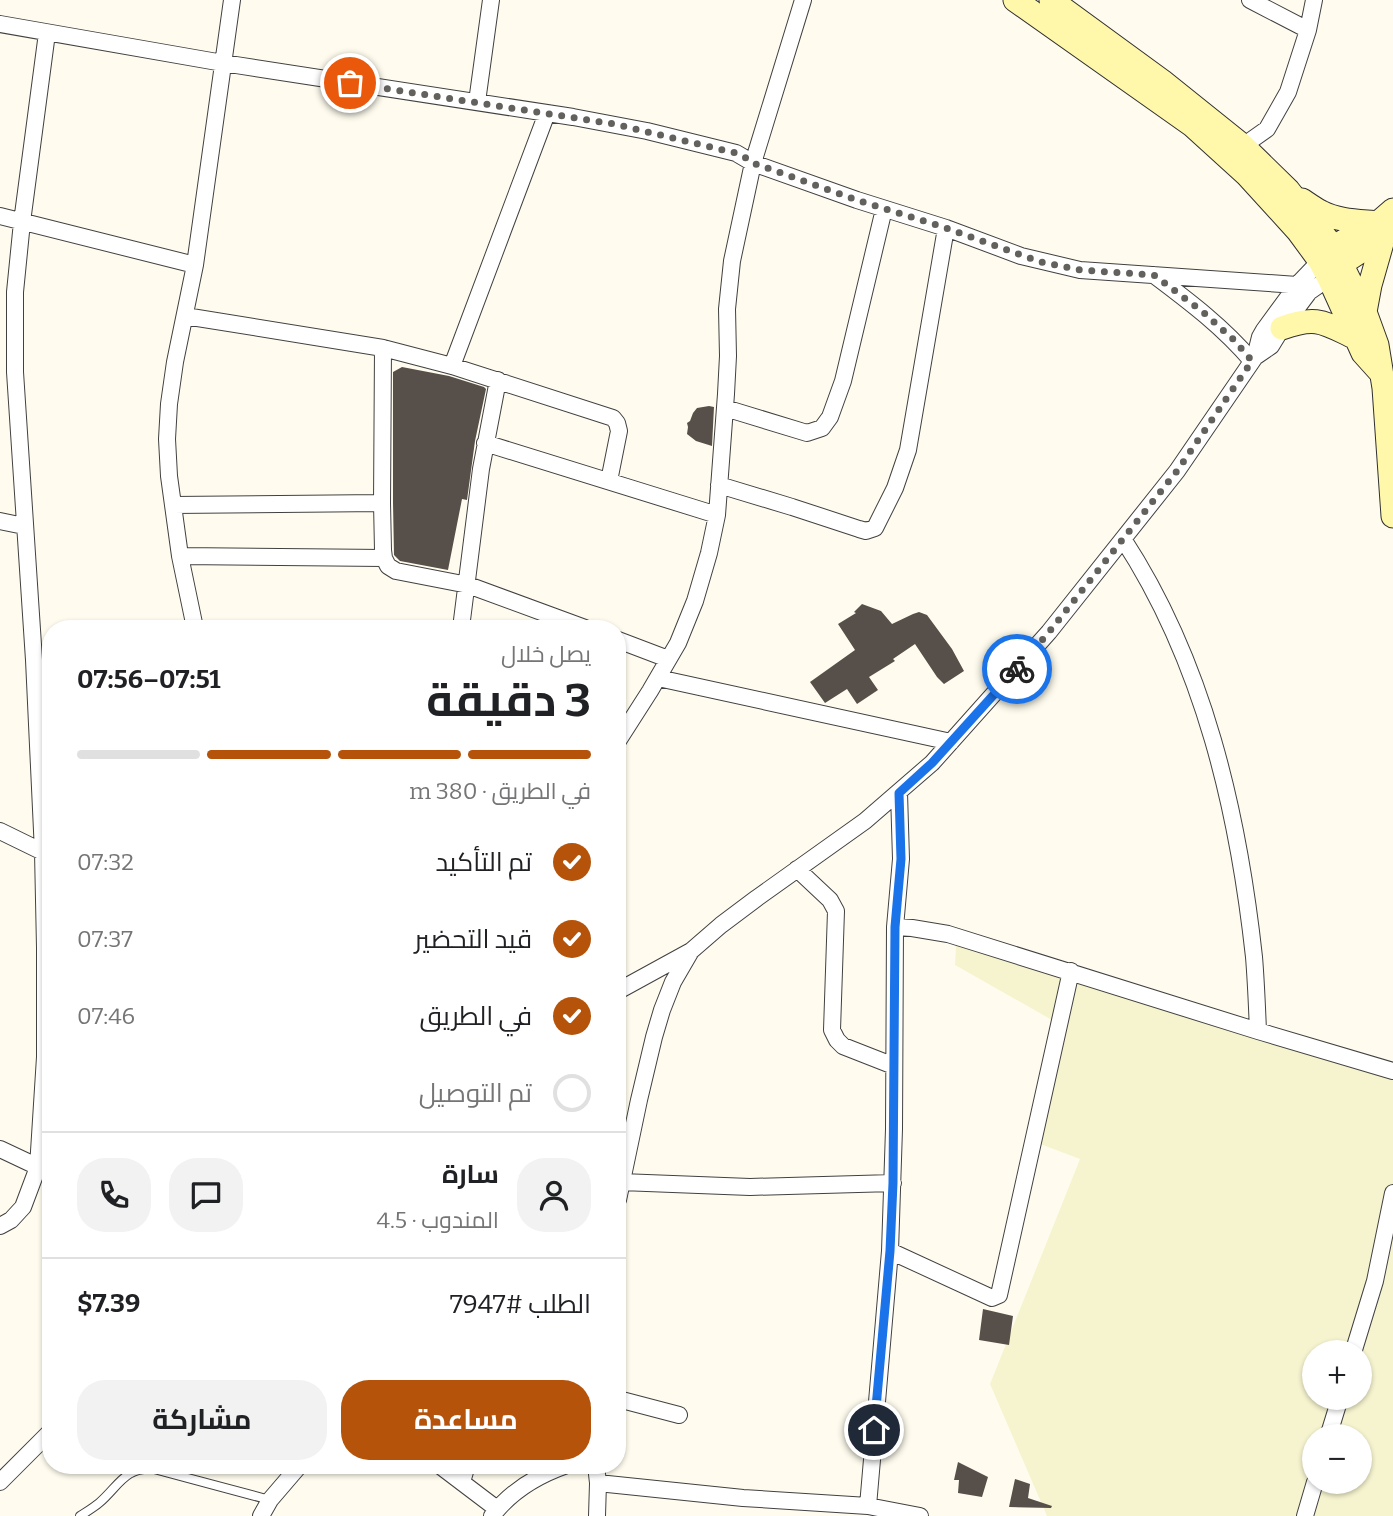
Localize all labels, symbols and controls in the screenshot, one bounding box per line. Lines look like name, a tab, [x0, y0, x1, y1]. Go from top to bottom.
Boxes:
pin	[320, 53, 380, 113]
icon: bag	[331, 64, 369, 102]
courier	[982, 634, 1052, 704]
text: يصل خلال	[501, 640, 591, 668]
icon: bike	[998, 650, 1036, 688]
text: 07:51–07:56	[77, 664, 221, 695]
text: 3 دقيقة	[426, 673, 591, 728]
text: في الطريق · 380 m	[409, 777, 591, 805]
icon: check	[553, 843, 591, 881]
text: تم التأكيد	[435, 847, 532, 878]
text: 07:32	[77, 848, 134, 876]
icon: check	[553, 920, 591, 958]
text: قيد التحضير	[414, 924, 532, 955]
text: 07:37	[77, 925, 133, 953]
icon: check	[553, 997, 591, 1035]
text: في الطريق	[419, 1001, 532, 1032]
text: 07:46	[77, 1002, 135, 1030]
text: تم التوصيل	[419, 1078, 532, 1109]
button: phone	[77, 1158, 151, 1232]
button: chat	[169, 1158, 243, 1232]
button: person	[517, 1158, 591, 1232]
text: سارة	[442, 1159, 499, 1190]
text: المندوب · 4.5	[377, 1206, 499, 1234]
text: $7.39	[77, 1288, 140, 1319]
text: الطلب #7947	[450, 1289, 591, 1320]
map controls	[1302, 1340, 1372, 1494]
button: +	[1302, 1340, 1372, 1410]
button: مشاركة	[77, 1380, 327, 1460]
button: مساعدة	[341, 1380, 591, 1460]
pin	[844, 1400, 904, 1460]
icon: home	[855, 1411, 893, 1449]
button: −	[1302, 1424, 1372, 1494]

